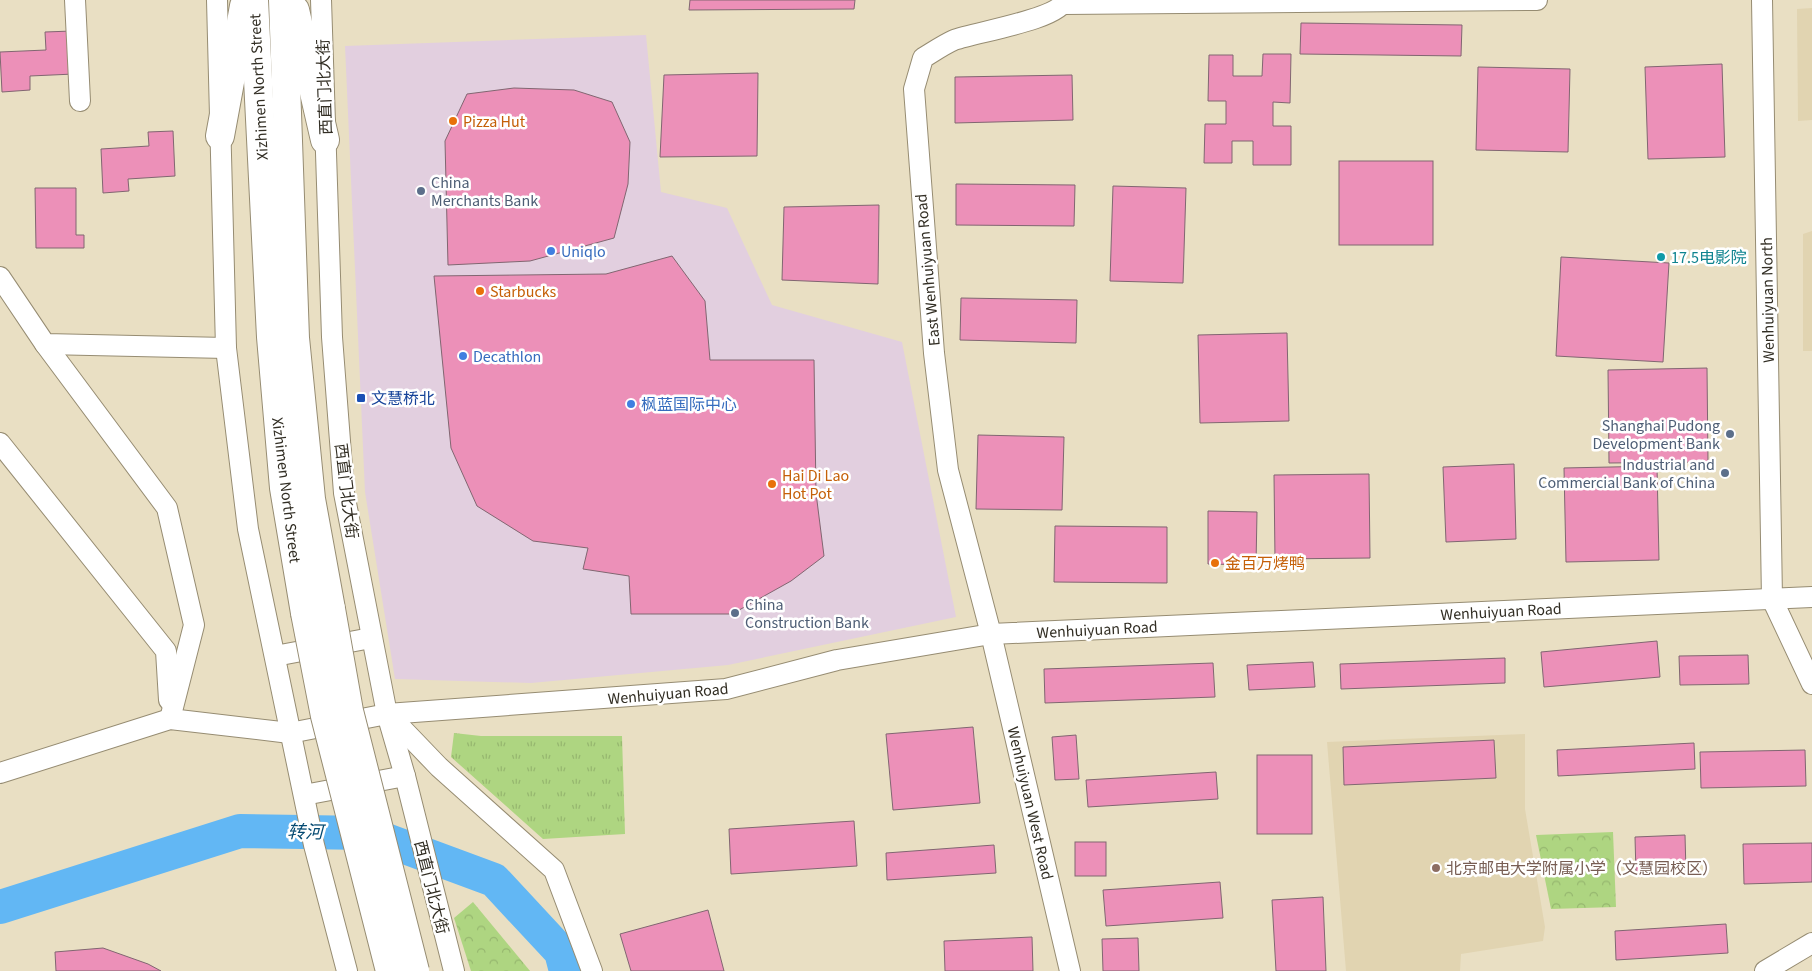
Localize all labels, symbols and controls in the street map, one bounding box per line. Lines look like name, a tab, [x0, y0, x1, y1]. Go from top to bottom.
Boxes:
street label: Xizhimen North Street	[244, 13, 274, 161]
street label: 西直门北大街	[312, 39, 338, 135]
place label: Pizza Hut	[463, 111, 526, 133]
marker: Pizza Hut	[447, 115, 459, 127]
place label: China Merchants Bank	[431, 172, 538, 212]
marker: China Merchants Bank	[415, 185, 427, 197]
street label: East Wenhuiyuan Road	[910, 193, 946, 347]
street label: Wenhuiyuan North	[1756, 237, 1780, 363]
place label: Uniqlo	[561, 241, 606, 263]
marker: Uniqlo	[545, 245, 557, 257]
place label: 17.5电影院	[1671, 247, 1747, 269]
marker: 17.5电影院	[1655, 251, 1667, 263]
place label: Starbucks	[490, 281, 557, 303]
marker: Starbucks	[474, 285, 486, 297]
place label: Decathlon	[473, 346, 541, 368]
marker: Decathlon	[457, 350, 469, 362]
place label: 文慧桥北	[371, 388, 435, 410]
marker: 文慧桥北	[355, 392, 367, 404]
place label: 枫蓝国际中心	[641, 394, 737, 416]
marker: 枫蓝国际中心	[625, 398, 637, 410]
place label: Shanghai Pudong Development Bank	[1592, 415, 1720, 455]
street label: Xizhimen North Street	[266, 416, 306, 565]
marker: Shanghai Pudong Development Bank	[1724, 428, 1736, 440]
street label: 西直门北大街	[329, 442, 363, 540]
place label: Industrial and Commercial Bank of China	[1538, 454, 1715, 494]
place label: Hai Di Lao Hot Pot	[782, 465, 849, 505]
marker: Industrial and Commercial Bank of China	[1719, 467, 1731, 479]
marker: Hai Di Lao Hot Pot	[766, 478, 778, 490]
place label: 金百万烤鸭	[1225, 553, 1305, 575]
marker: 金百万烤鸭	[1209, 557, 1221, 569]
place label: China Construction Bank	[745, 594, 869, 634]
street label: Wenhuiyuan Road	[1440, 598, 1562, 626]
marker: China Construction Bank	[729, 607, 741, 619]
street label: Wenhuiyuan Road	[1036, 616, 1158, 644]
street label: Wenhuiyuan Road	[607, 678, 729, 710]
street label: Wenhuiyuan West Road	[1002, 724, 1058, 882]
water label: 转河	[287, 820, 326, 845]
street label: 西直门北大街	[409, 838, 453, 936]
place label: 北京邮电大学附属小学（文慧园校区）	[1446, 858, 1718, 880]
marker: 北京邮电大学附属小学（文慧园校区）	[1430, 862, 1442, 874]

